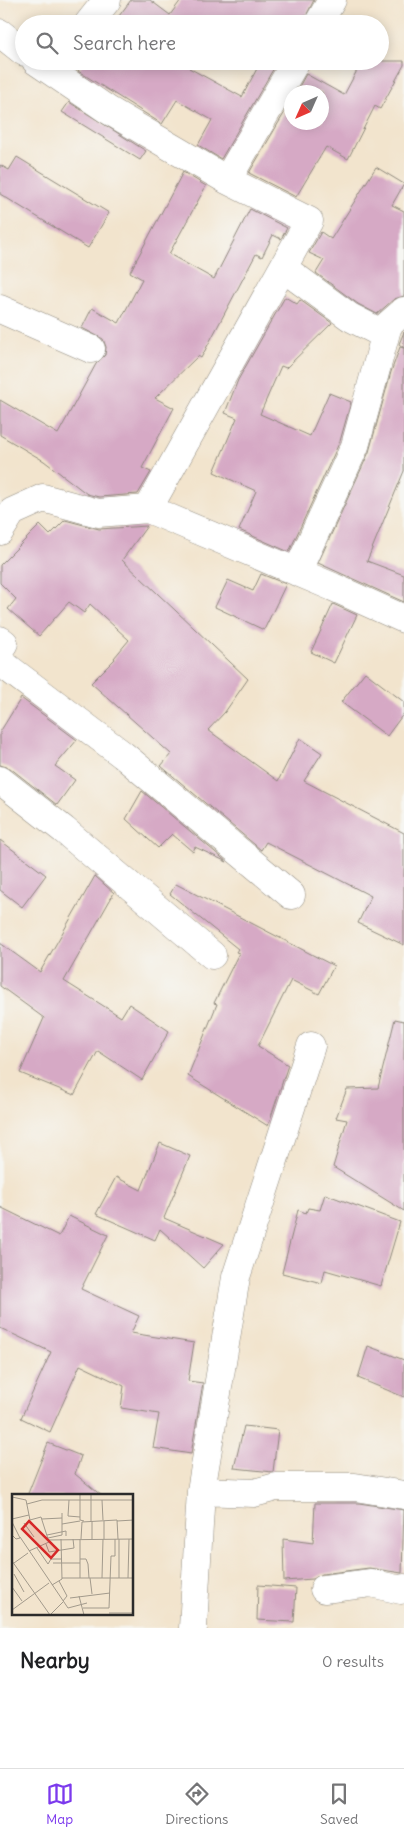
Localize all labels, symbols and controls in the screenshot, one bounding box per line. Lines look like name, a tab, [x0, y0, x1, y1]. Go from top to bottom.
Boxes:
search box	[15, 15, 389, 70]
icon: search	[33, 29, 61, 57]
text: Search here	[73, 31, 176, 55]
north arrow	[284, 85, 329, 130]
inset map	[12, 1494, 134, 1616]
text: Nearby	[20, 1647, 90, 1674]
text: 0 results	[322, 1651, 384, 1671]
tab: Map	[46, 1780, 74, 1828]
tab: Directions	[165, 1780, 228, 1828]
tab: Saved	[320, 1780, 358, 1828]

